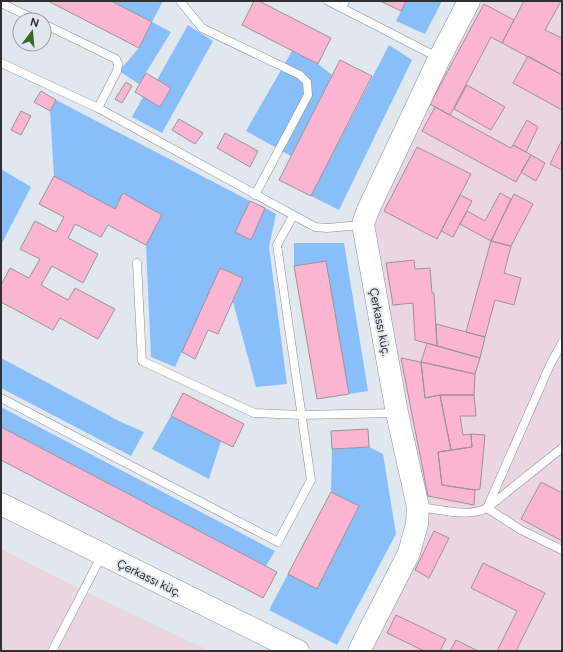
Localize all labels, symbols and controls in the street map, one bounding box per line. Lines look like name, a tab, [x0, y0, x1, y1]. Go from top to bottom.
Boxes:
north arrow	[12, 12, 52, 52]
text: N	[29, 15, 41, 30]
street label: Çerkassı küç.	[366, 287, 394, 357]
street label: Çerkassı küç.	[115, 556, 183, 600]

